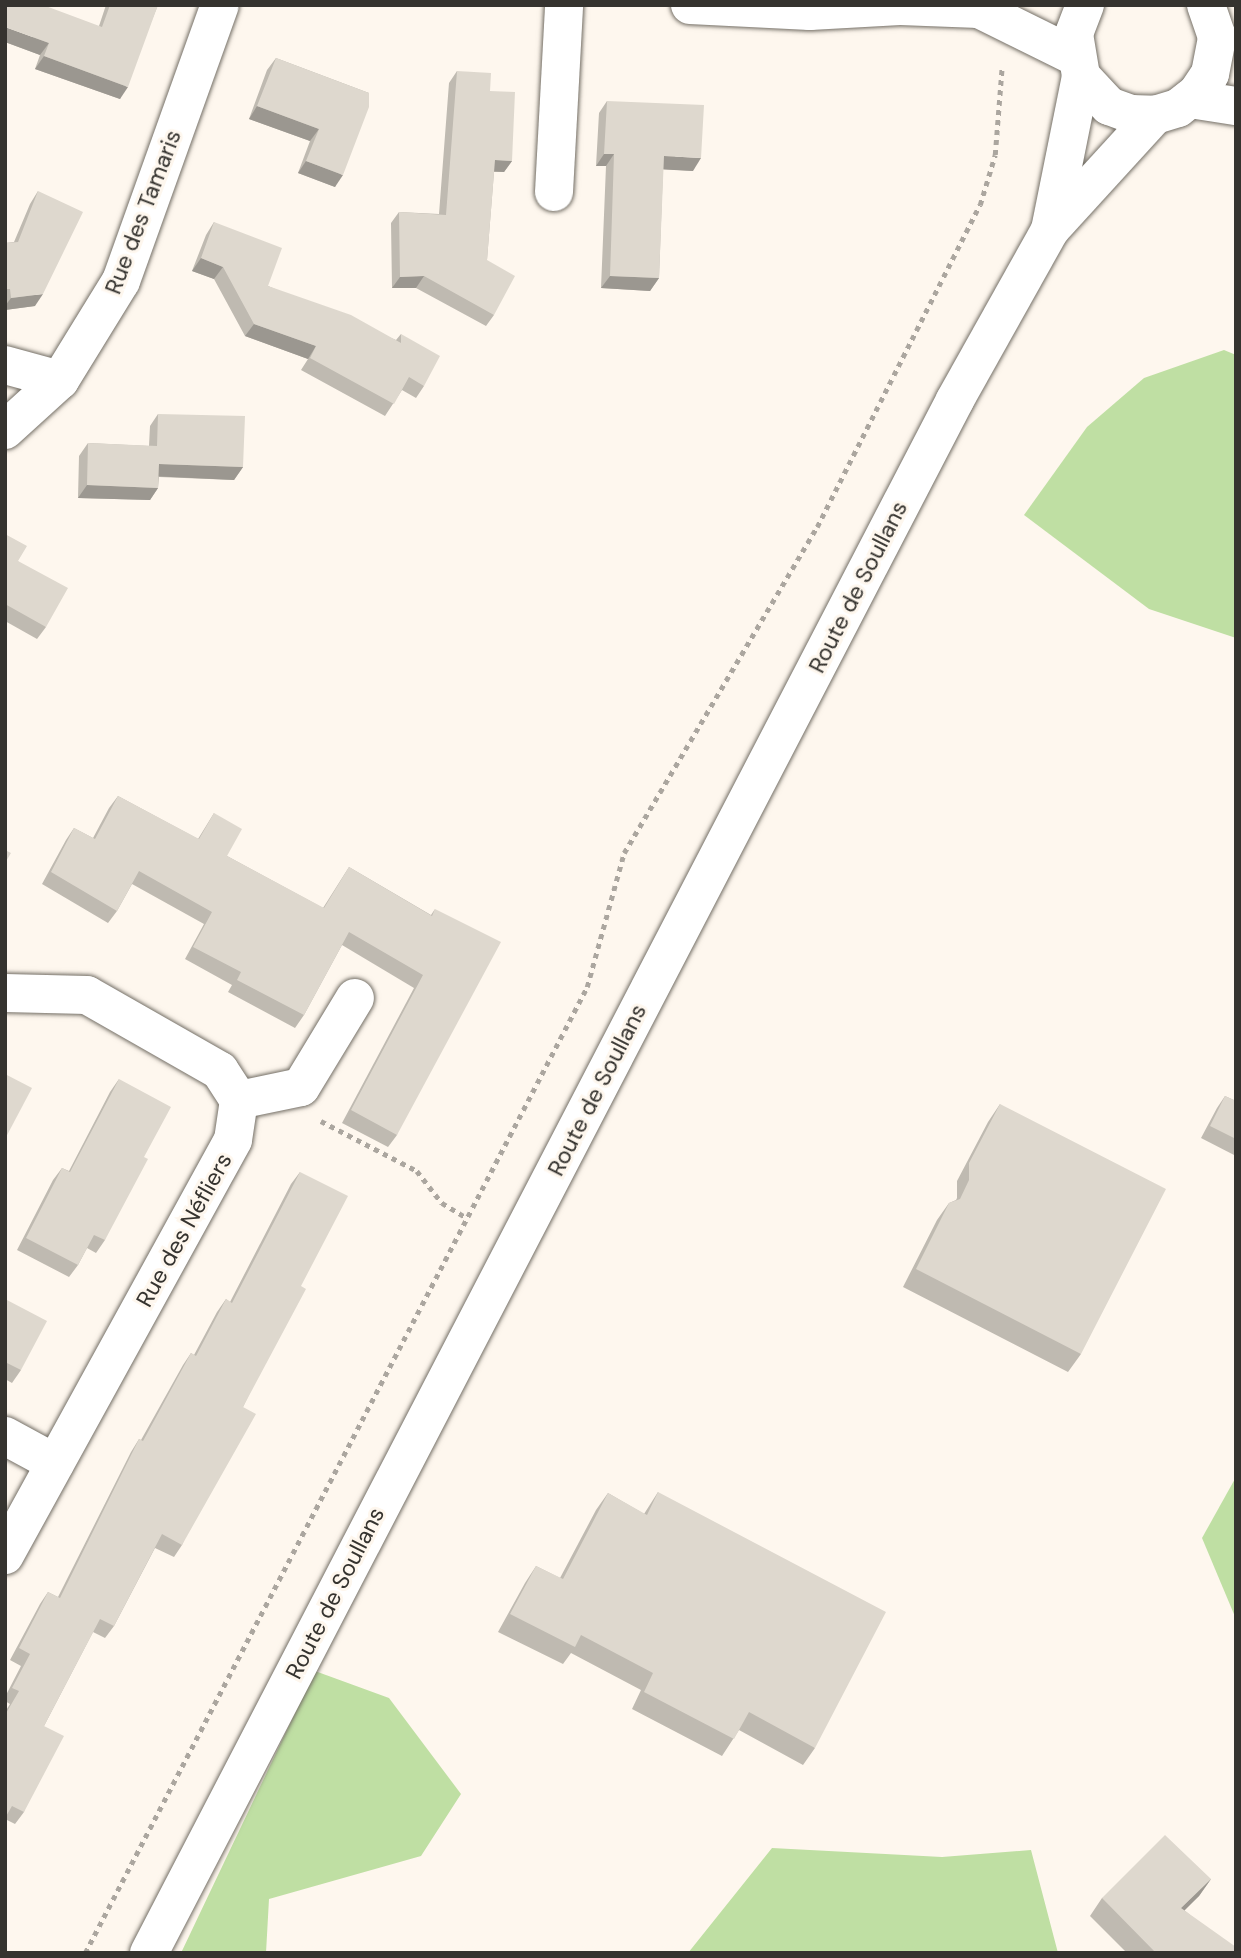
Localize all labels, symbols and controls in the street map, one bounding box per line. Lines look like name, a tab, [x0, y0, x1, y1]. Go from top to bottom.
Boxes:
street label: Rue des Tamaris	[99, 126, 187, 298]
street label: Route de Soullans	[803, 497, 913, 677]
street label: Route de Soullans	[542, 1000, 652, 1180]
street label: Rue des Néfliers	[130, 1148, 238, 1312]
street label: Route de Soullans	[280, 1503, 390, 1683]

